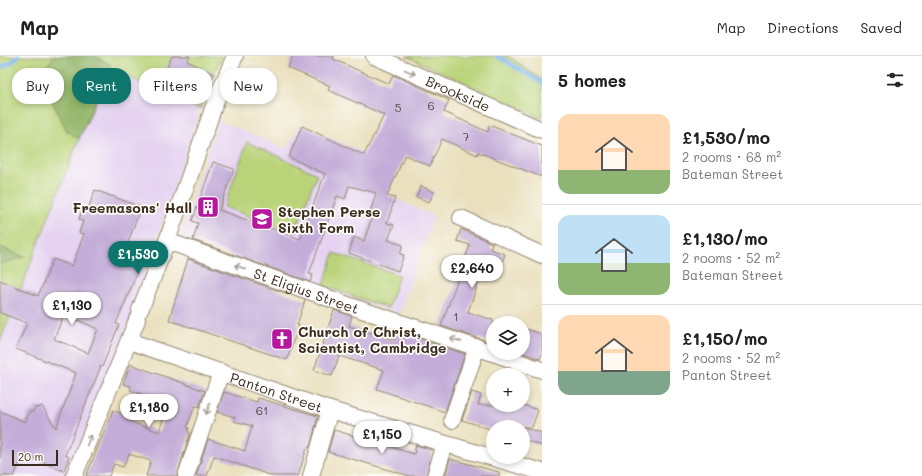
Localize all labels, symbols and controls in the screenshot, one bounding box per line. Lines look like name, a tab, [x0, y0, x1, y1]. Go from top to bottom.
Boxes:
text: Map	[20, 15, 59, 40]
text: Map	[717, 18, 745, 37]
text: Directions	[767, 18, 838, 37]
text: Saved	[860, 18, 902, 37]
chip: Buy	[12, 68, 64, 104]
chip: Rent	[72, 68, 131, 104]
chip: Filters	[139, 68, 212, 104]
chip: New	[220, 68, 277, 104]
one-way arrow	[404, 68, 416, 76]
text: 5 homes	[558, 69, 626, 91]
icon: filters	[884, 69, 906, 91]
street label: Brookside	[423, 71, 493, 116]
house number: 6	[427, 97, 435, 113]
house number: 5	[395, 99, 402, 115]
text: £1,530/mo	[682, 126, 770, 148]
house number: 7	[463, 128, 470, 144]
icon: home	[590, 130, 638, 178]
text: 2 rooms · 68 m²	[682, 148, 781, 165]
text: Bateman Street	[682, 165, 783, 182]
building icon: Freemasons' Hall	[195, 194, 221, 220]
place label: Freemasons' Hall	[72, 198, 192, 217]
place label: Stephen Perse Sixth Form	[278, 202, 380, 237]
school or university icon: Stephen Perse Sixth Form	[249, 206, 275, 232]
text: £1,130/mo	[682, 227, 768, 249]
icon: home	[590, 231, 638, 279]
pin: £1,530	[105, 241, 171, 275]
text: £1,530	[117, 245, 159, 262]
text: 2 rooms · 52 m²	[682, 249, 780, 266]
pin: £2,640	[439, 255, 505, 289]
text: £2,640	[450, 259, 494, 276]
one-way arrow	[234, 263, 247, 270]
street label: St Eligius Street	[251, 263, 362, 318]
text: Bateman Street	[682, 266, 783, 283]
pin: £1,130	[39, 292, 105, 326]
text: £1,130	[52, 296, 92, 313]
house number: 1	[453, 308, 459, 324]
map controls	[486, 316, 530, 464]
button: layers	[486, 316, 530, 360]
place label: Church of Christ, Scientist, Cambridge	[298, 322, 446, 357]
church icon: Church of Christ, Scientist, Cambridge	[269, 326, 295, 352]
text: £1,150/mo	[682, 327, 767, 349]
icon: home	[590, 331, 638, 379]
one-way arrow	[450, 336, 462, 344]
text: 2 rooms · 52 m²	[682, 349, 780, 366]
text: Panton Street	[682, 366, 771, 383]
street label: Panton Street	[228, 367, 325, 416]
button: +	[486, 368, 530, 412]
pin: £1,180	[116, 394, 182, 428]
text: £1,180	[129, 398, 169, 415]
one-way arrow	[204, 402, 211, 415]
house number: 61	[256, 402, 268, 418]
button: −	[486, 420, 530, 464]
pin: £1,150	[349, 421, 415, 455]
text: £1,150	[362, 425, 402, 442]
one-way arrow	[85, 434, 93, 446]
scale bar	[12, 448, 58, 467]
text: 20 m	[18, 449, 43, 464]

